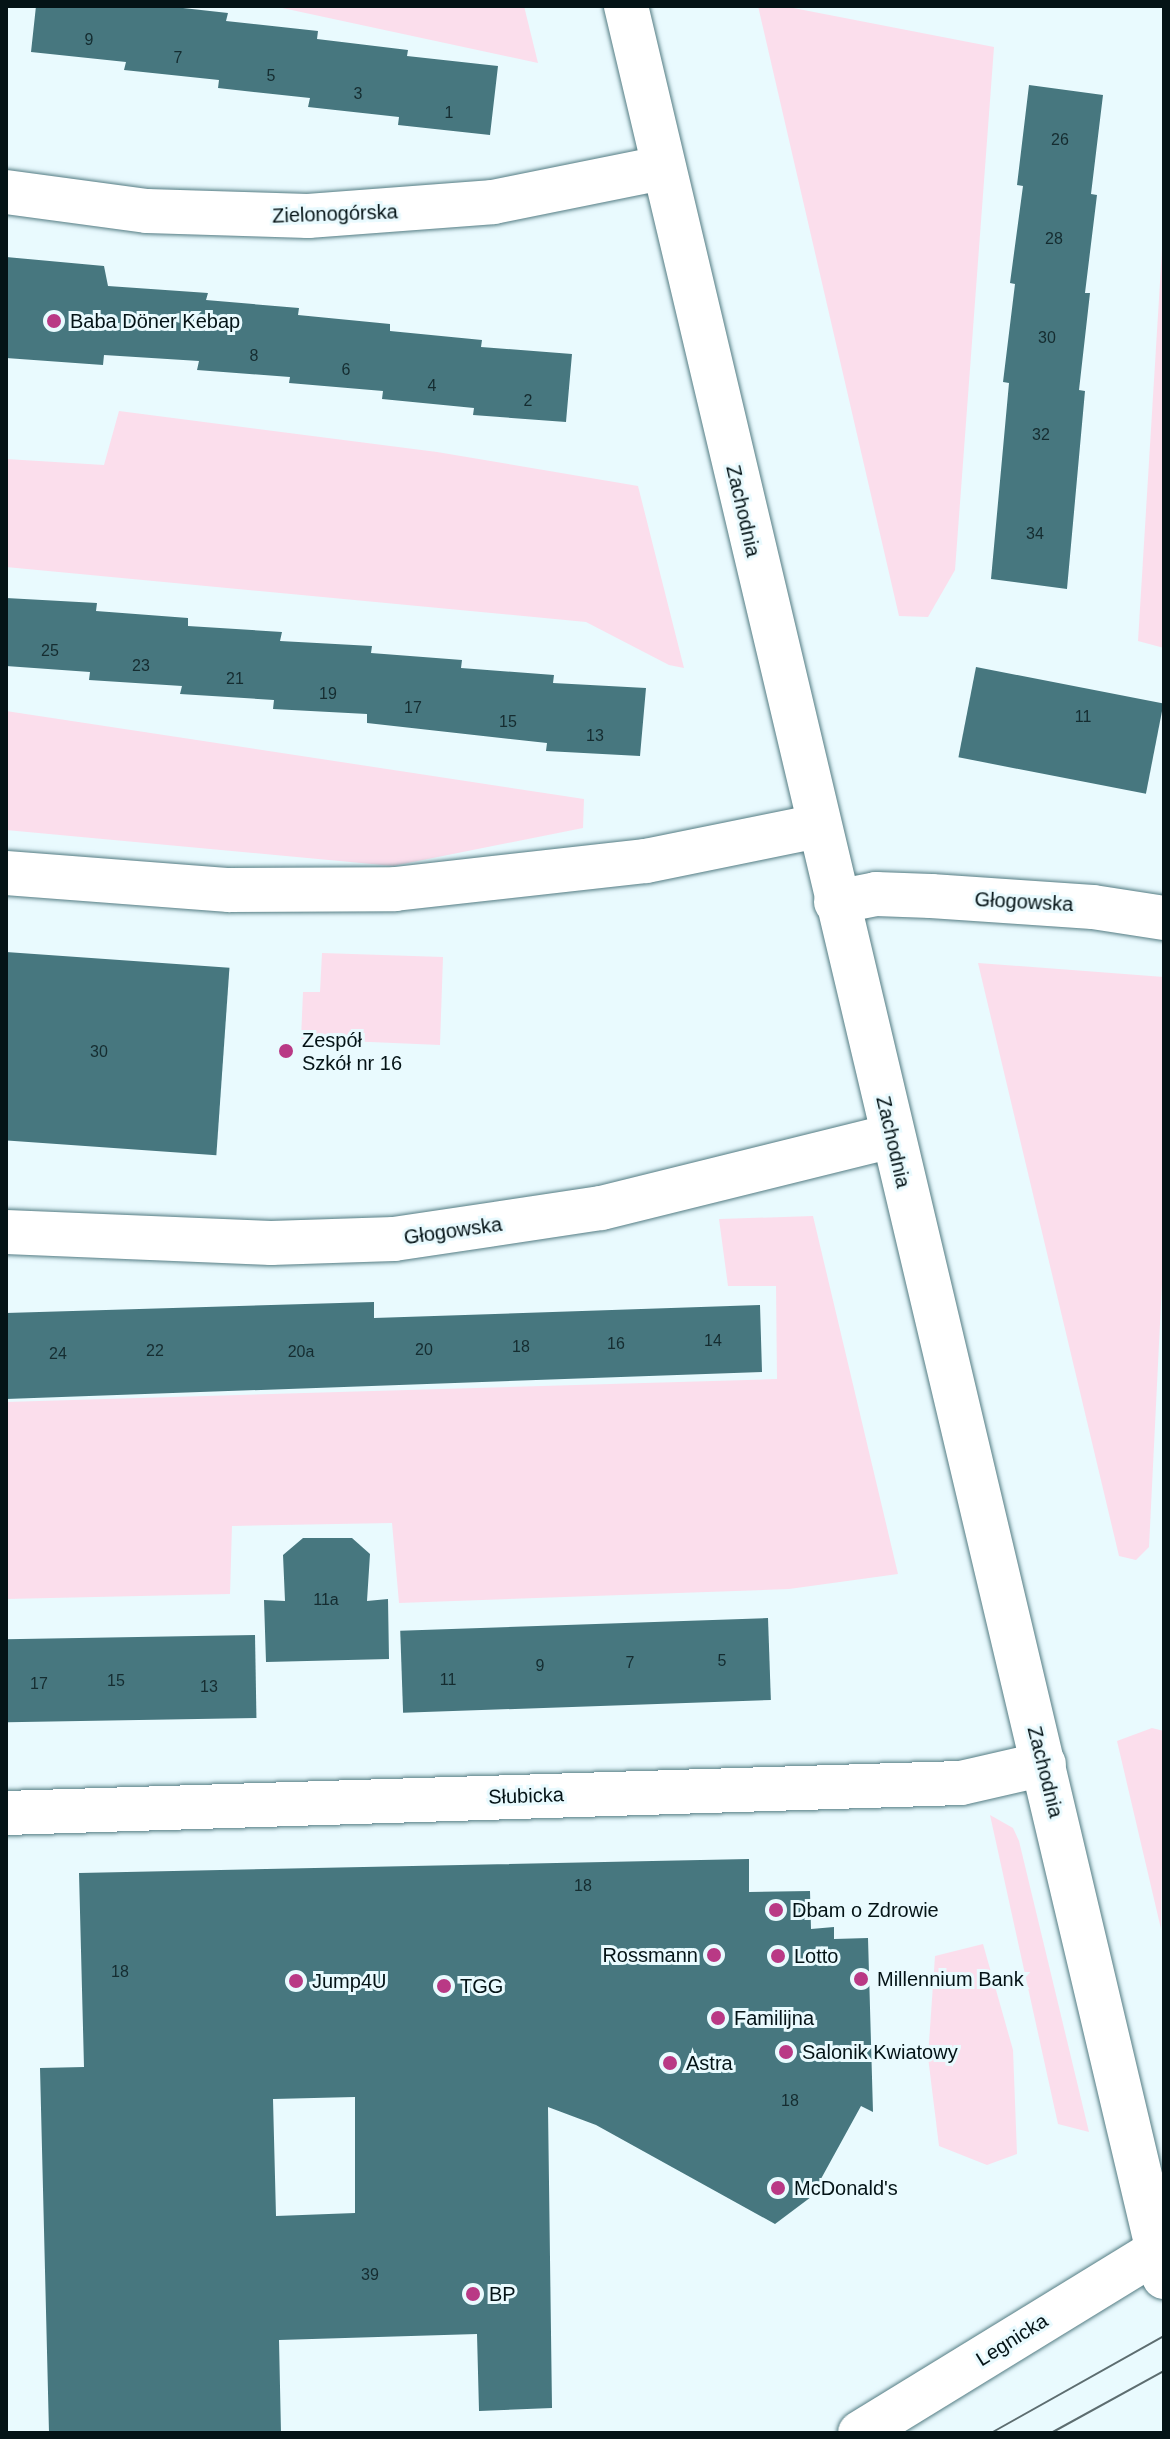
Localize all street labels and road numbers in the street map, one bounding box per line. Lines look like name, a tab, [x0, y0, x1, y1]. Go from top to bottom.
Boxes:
street label: Zielonogórska	[272, 200, 398, 228]
street label: Zachodnia	[721, 463, 765, 559]
street label: Głogowska	[974, 887, 1074, 917]
street label: Zachodnia	[871, 1094, 915, 1190]
street label: Głogowska	[402, 1212, 504, 1250]
street label: Zachodnia	[1022, 1724, 1068, 1820]
street label: Słubicka	[488, 1783, 564, 1809]
street label: Legnicka	[972, 2309, 1052, 2371]

